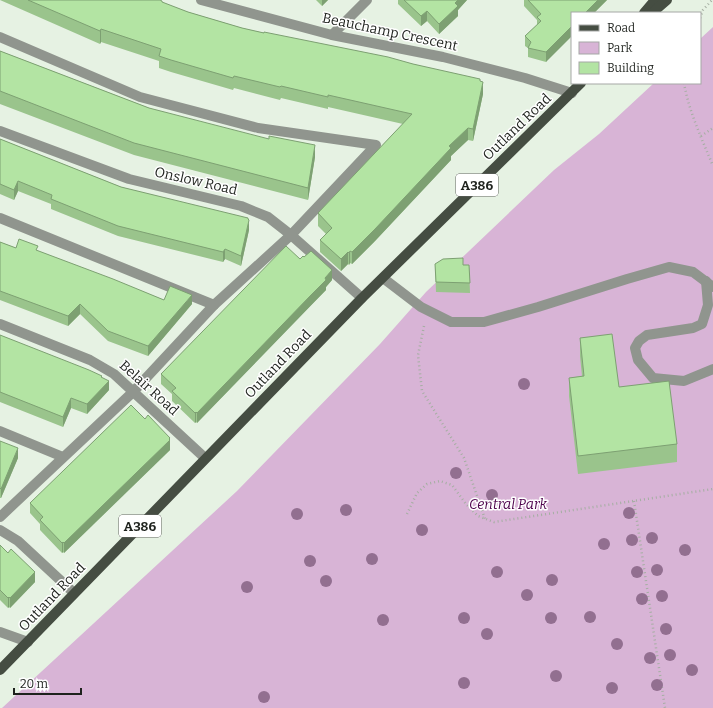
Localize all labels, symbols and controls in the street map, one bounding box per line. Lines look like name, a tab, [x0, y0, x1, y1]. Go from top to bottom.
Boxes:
street label: Beauchamp Crescent	[321, 9, 459, 55]
legend	[571, 12, 701, 84]
text: Road	[607, 21, 635, 35]
text: Park	[607, 41, 633, 55]
text: Building	[607, 61, 654, 75]
street label: Outland Road	[479, 90, 555, 164]
street label: Onslow Road	[153, 163, 239, 199]
road number: A386	[456, 174, 498, 196]
street label: Outland Road	[241, 326, 315, 402]
street label: Belair Road	[116, 357, 182, 419]
park label: Central Park	[469, 496, 547, 513]
road number: A386	[119, 515, 161, 537]
street label: Outland Road	[15, 559, 89, 635]
scale bar	[14, 670, 81, 696]
text: 20 m	[20, 677, 49, 691]

